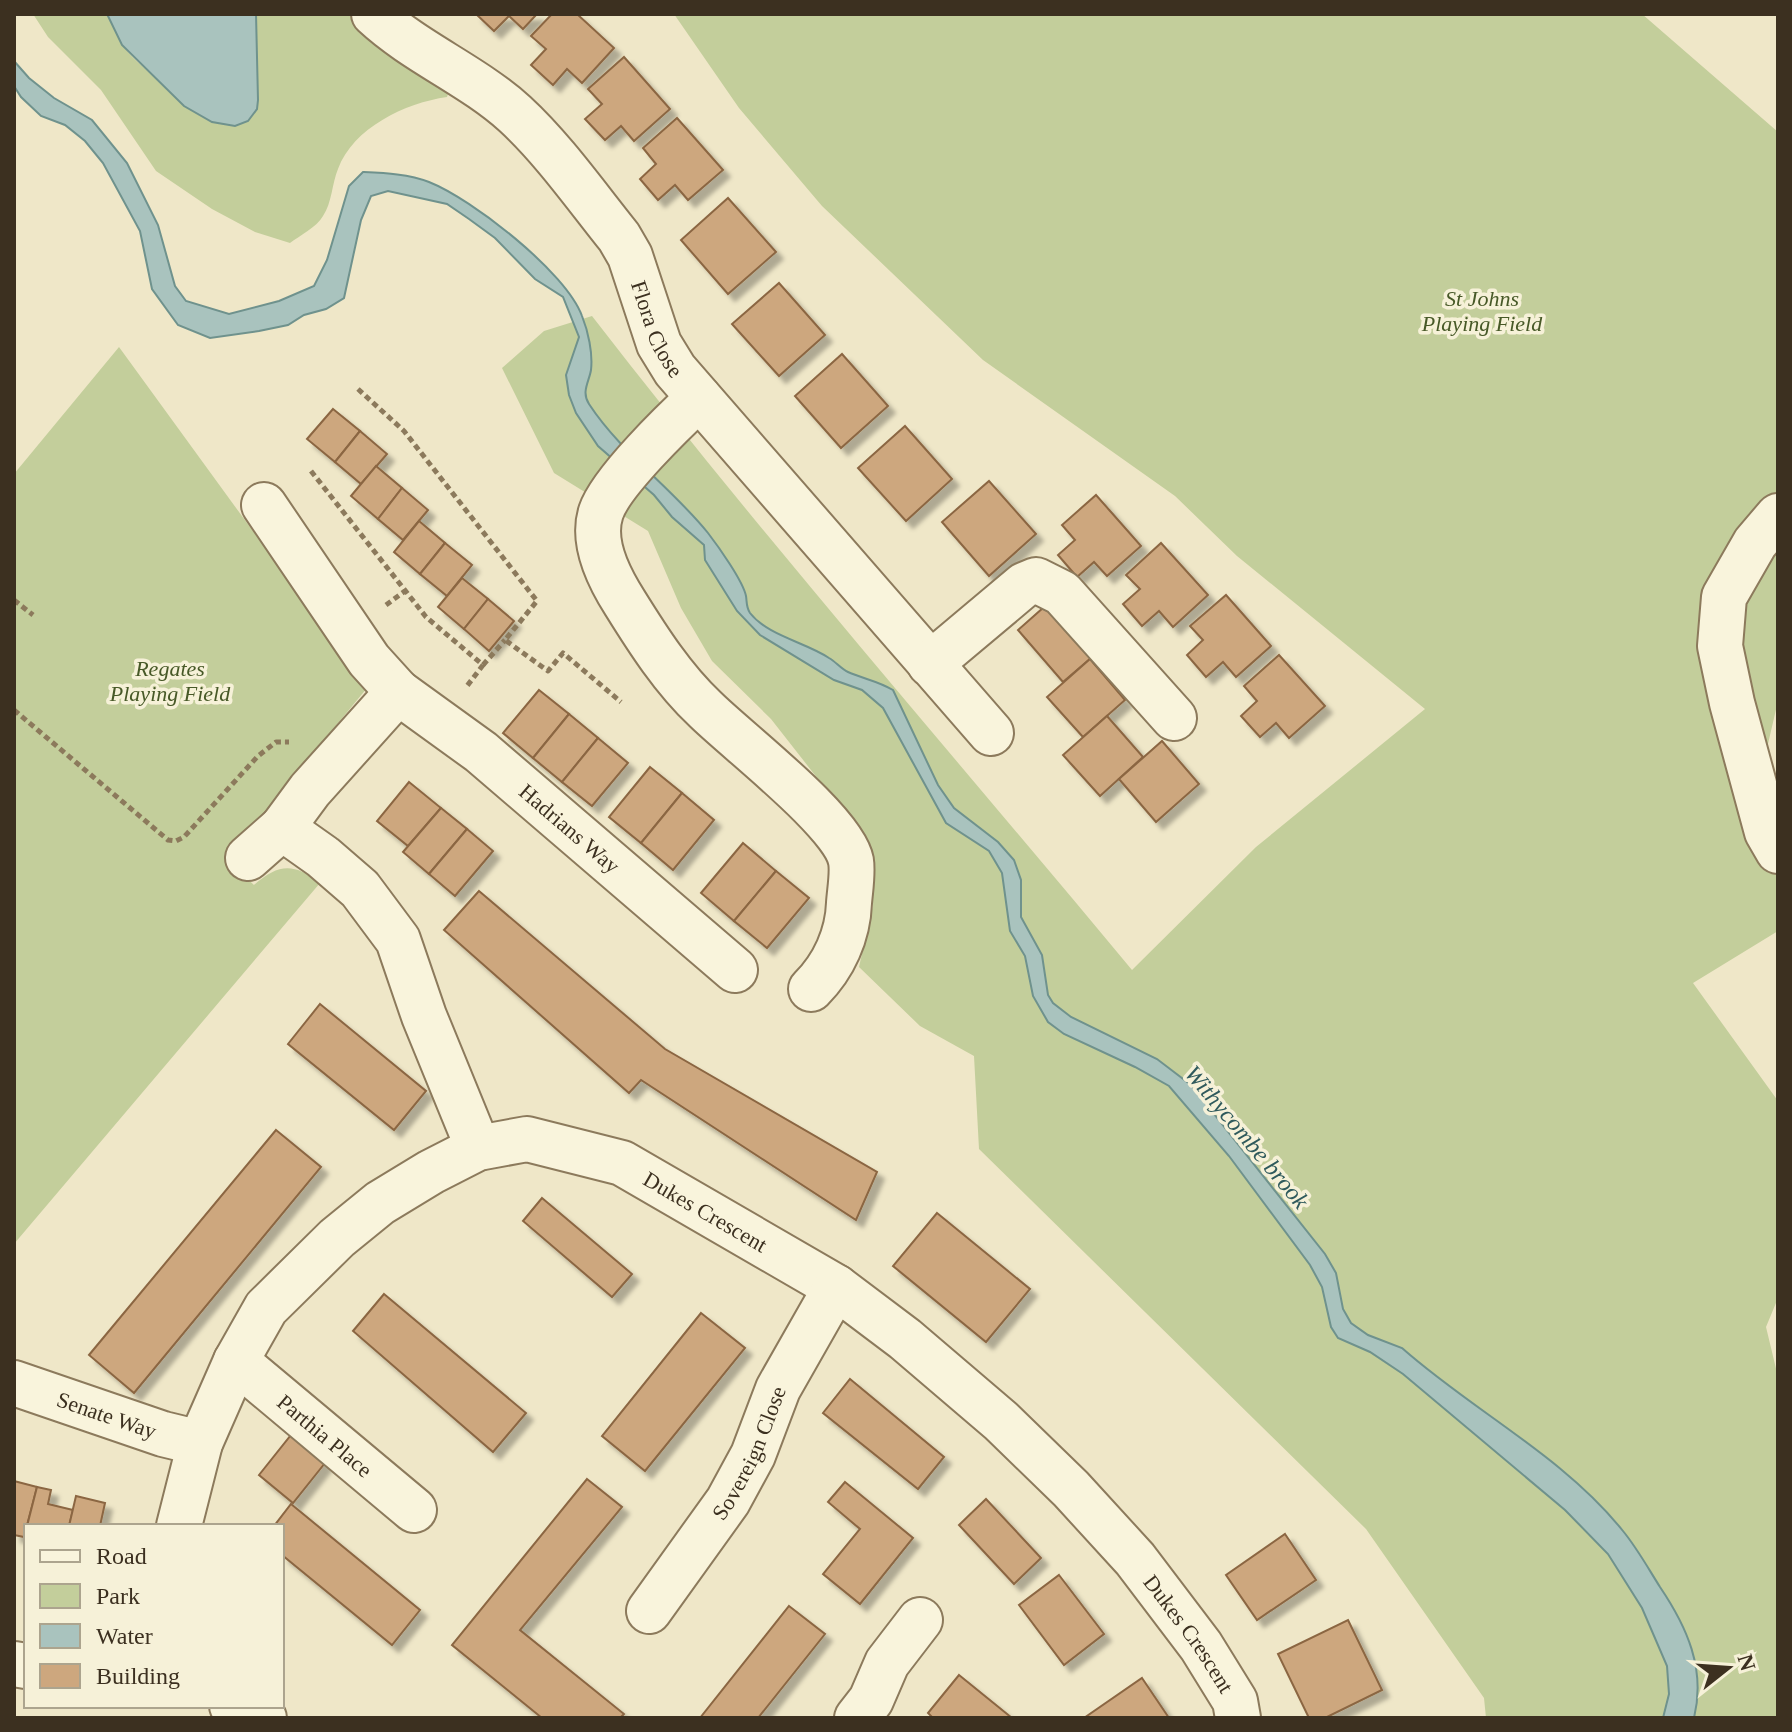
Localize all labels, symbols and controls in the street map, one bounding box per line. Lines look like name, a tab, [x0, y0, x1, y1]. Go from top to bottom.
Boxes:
street label: Flora Close	[626, 278, 688, 383]
park label: St Johns Playing Field	[1421, 286, 1543, 336]
park label: Regates Playing Field	[109, 656, 231, 706]
street label: Hadrians Way	[514, 779, 625, 879]
water label: Withycombe brook	[1180, 1060, 1315, 1214]
street label: Dukes Crescent	[639, 1166, 772, 1257]
street label: Sovereign Close	[707, 1383, 791, 1525]
street label: Senate Way	[54, 1387, 160, 1444]
street label: Parthia Place	[272, 1389, 377, 1483]
legend	[24, 1524, 284, 1708]
text: Road	[96, 1543, 147, 1569]
street label: Dukes Crescent	[1138, 1570, 1239, 1697]
text: Park	[96, 1583, 140, 1609]
text: Water	[96, 1623, 153, 1649]
north arrow	[1688, 1628, 1768, 1708]
text: N	[1732, 1651, 1761, 1674]
text: Building	[96, 1663, 180, 1689]

